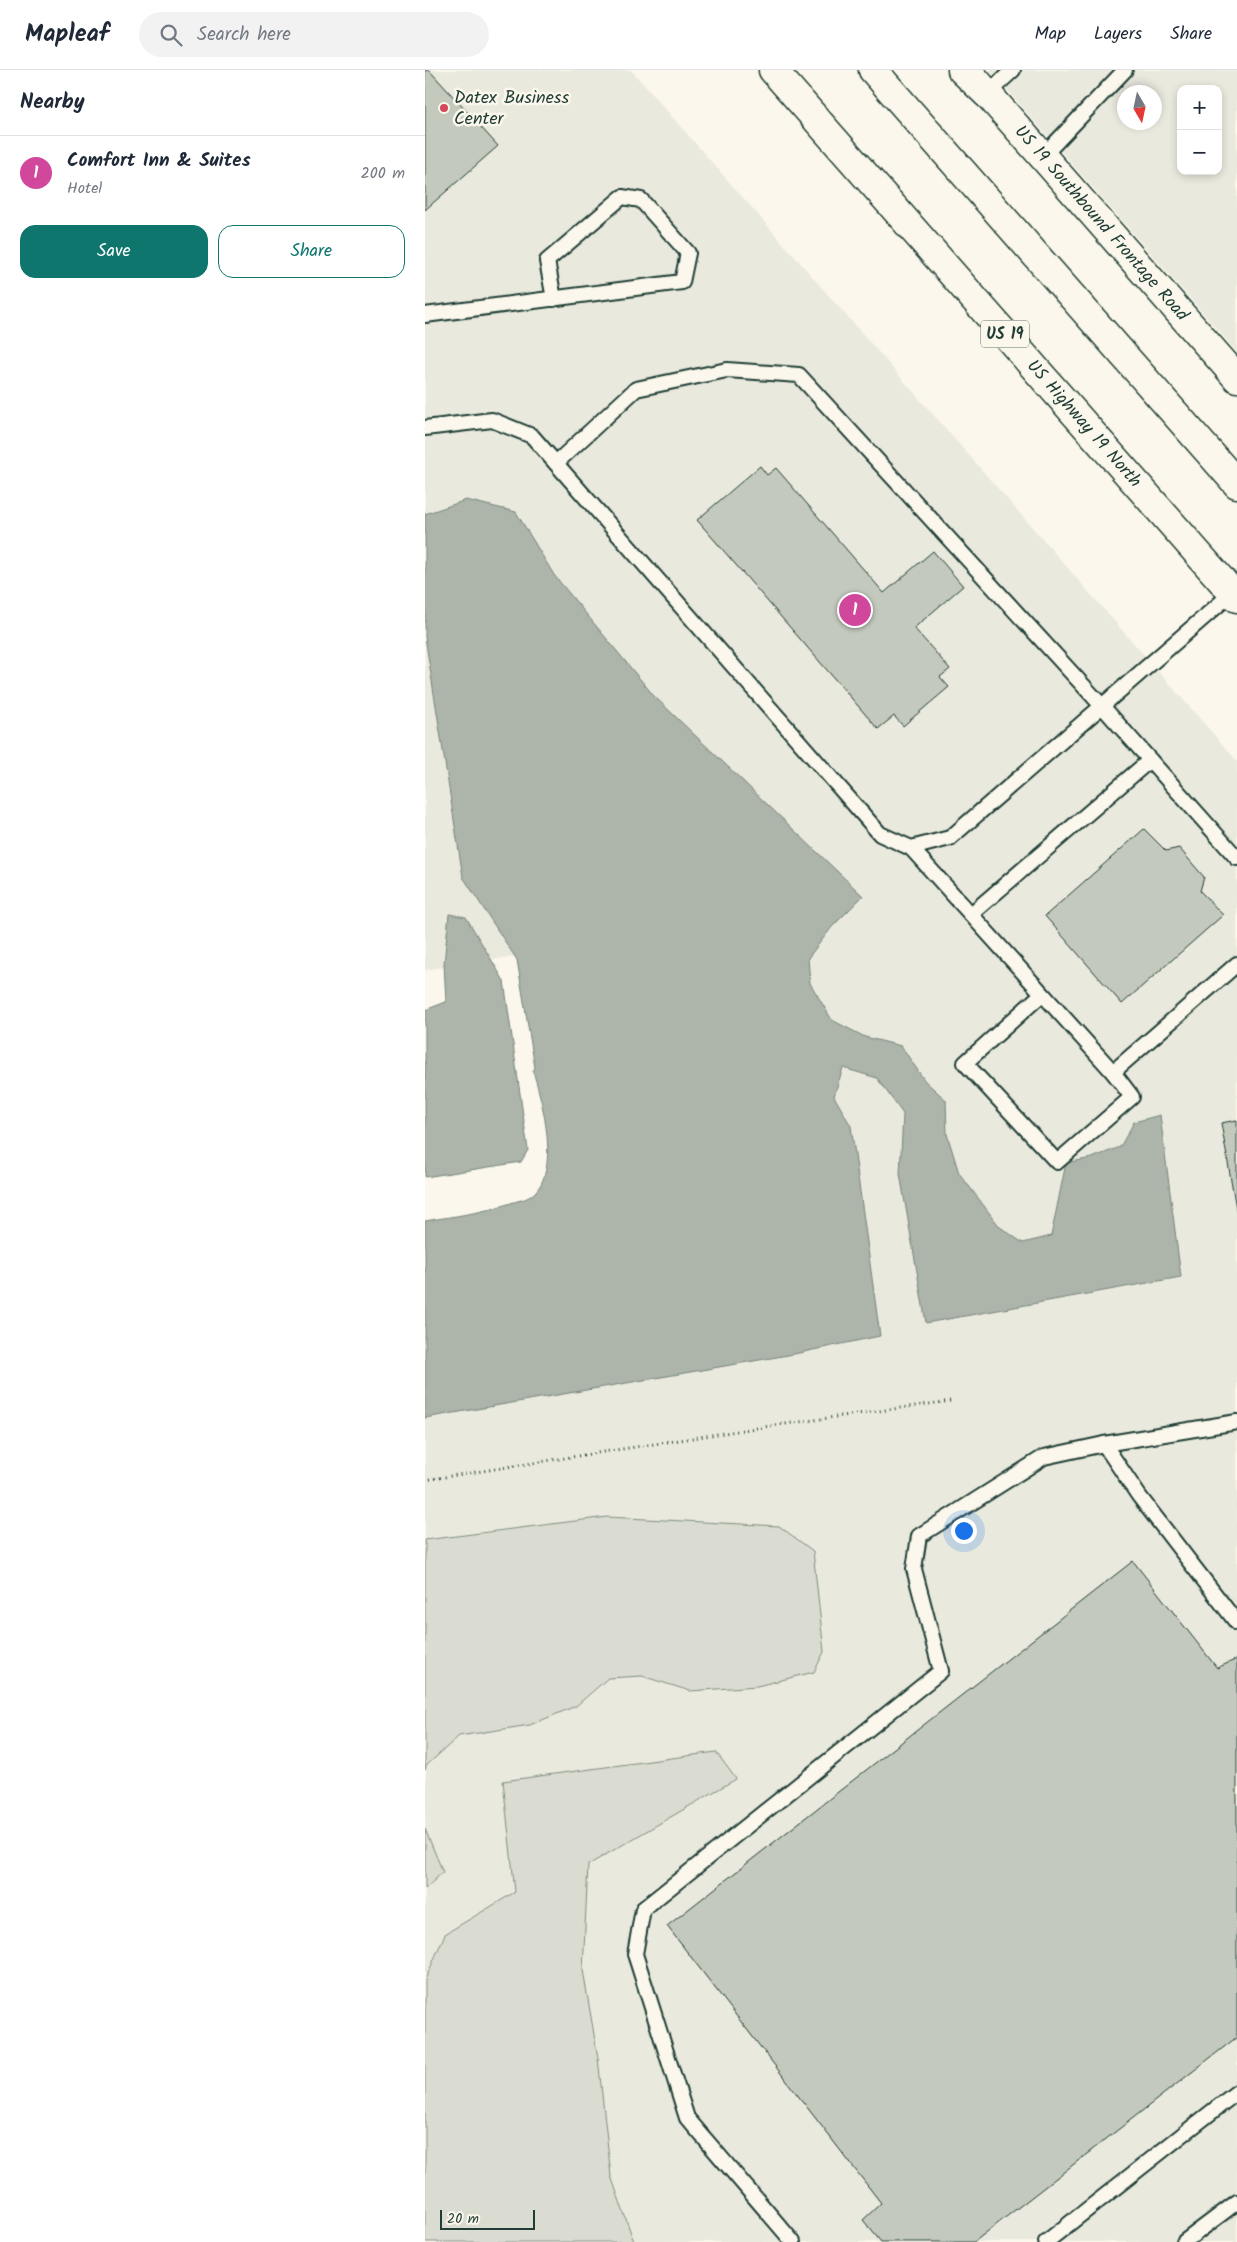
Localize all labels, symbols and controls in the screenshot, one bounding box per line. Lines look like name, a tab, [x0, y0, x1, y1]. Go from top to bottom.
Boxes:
search box	[139, 12, 489, 57]
text: Mapleaf	[25, 15, 109, 54]
text: Search here	[197, 20, 291, 50]
text: Map	[1035, 20, 1066, 49]
text: Layers	[1094, 20, 1142, 49]
text: Share	[1170, 20, 1212, 49]
icon: search	[157, 21, 185, 49]
place label: Datex Business Center	[454, 84, 569, 134]
north arrow	[1117, 85, 1162, 130]
map controls	[1177, 85, 1222, 175]
button: +	[1177, 85, 1222, 130]
text: Nearby	[20, 86, 85, 119]
marker: Datex Business Center	[438, 102, 450, 114]
street label: US 19 Southbound Frontage Road	[1007, 119, 1196, 329]
button: −	[1177, 130, 1222, 175]
text: Comfort Inn & Suites	[67, 146, 251, 176]
text: 1	[34, 161, 38, 186]
text: 200 m	[361, 161, 405, 186]
text: Hotel	[67, 176, 102, 201]
button: Save	[20, 225, 208, 278]
button: Share	[218, 225, 405, 278]
road number: US 19	[981, 320, 1029, 348]
street label: US Highway 19 North	[1019, 353, 1149, 495]
pin: 1	[839, 591, 871, 629]
your location	[951, 1518, 977, 1544]
scale bar	[440, 2207, 535, 2230]
text: 20 m	[447, 2208, 479, 2230]

